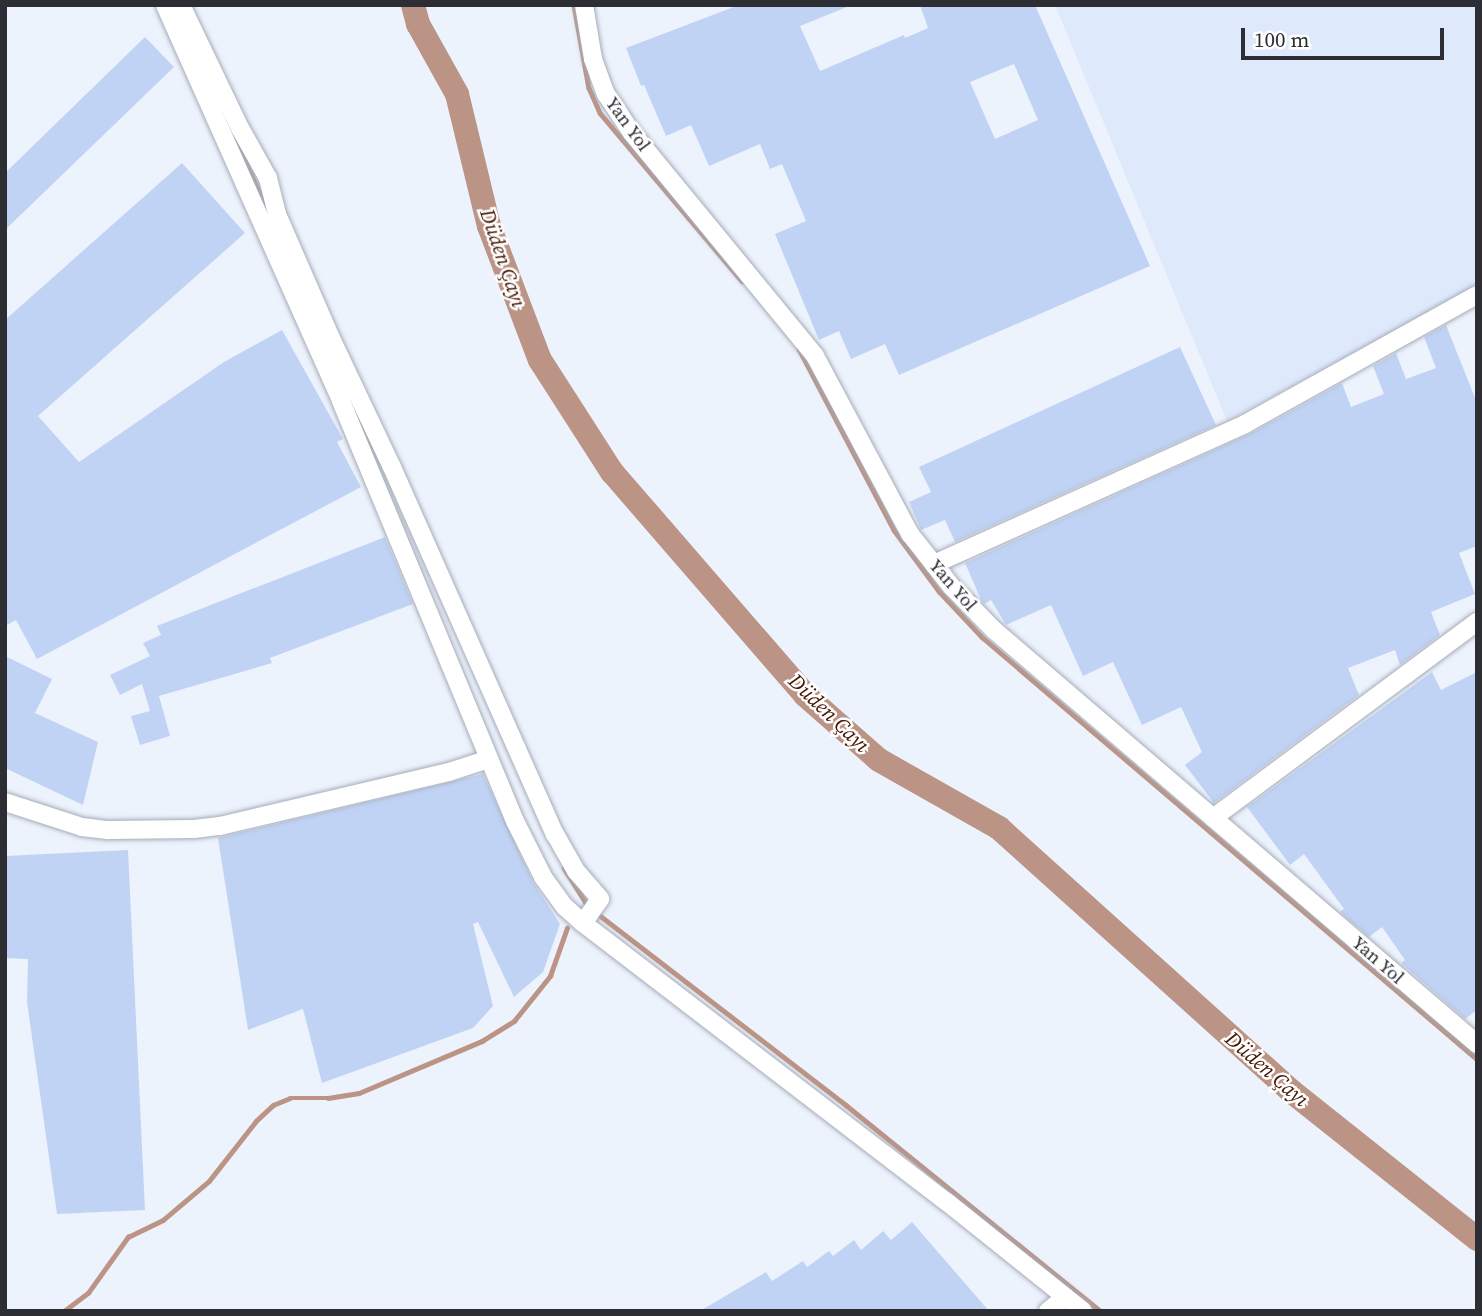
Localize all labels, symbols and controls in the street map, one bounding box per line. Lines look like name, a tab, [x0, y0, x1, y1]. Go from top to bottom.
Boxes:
scale bar	[1244, 14, 1447, 58]
text: 100 m	[1254, 25, 1309, 54]
street label: Yan Yol	[600, 92, 656, 156]
water label: Düden Çayı	[474, 205, 532, 311]
street label: Yan Yol	[924, 554, 982, 616]
water label: Düden Çayı	[783, 668, 875, 758]
street label: Yan Yol	[1347, 931, 1409, 989]
water label: Düden Çayı	[1220, 1026, 1314, 1112]

